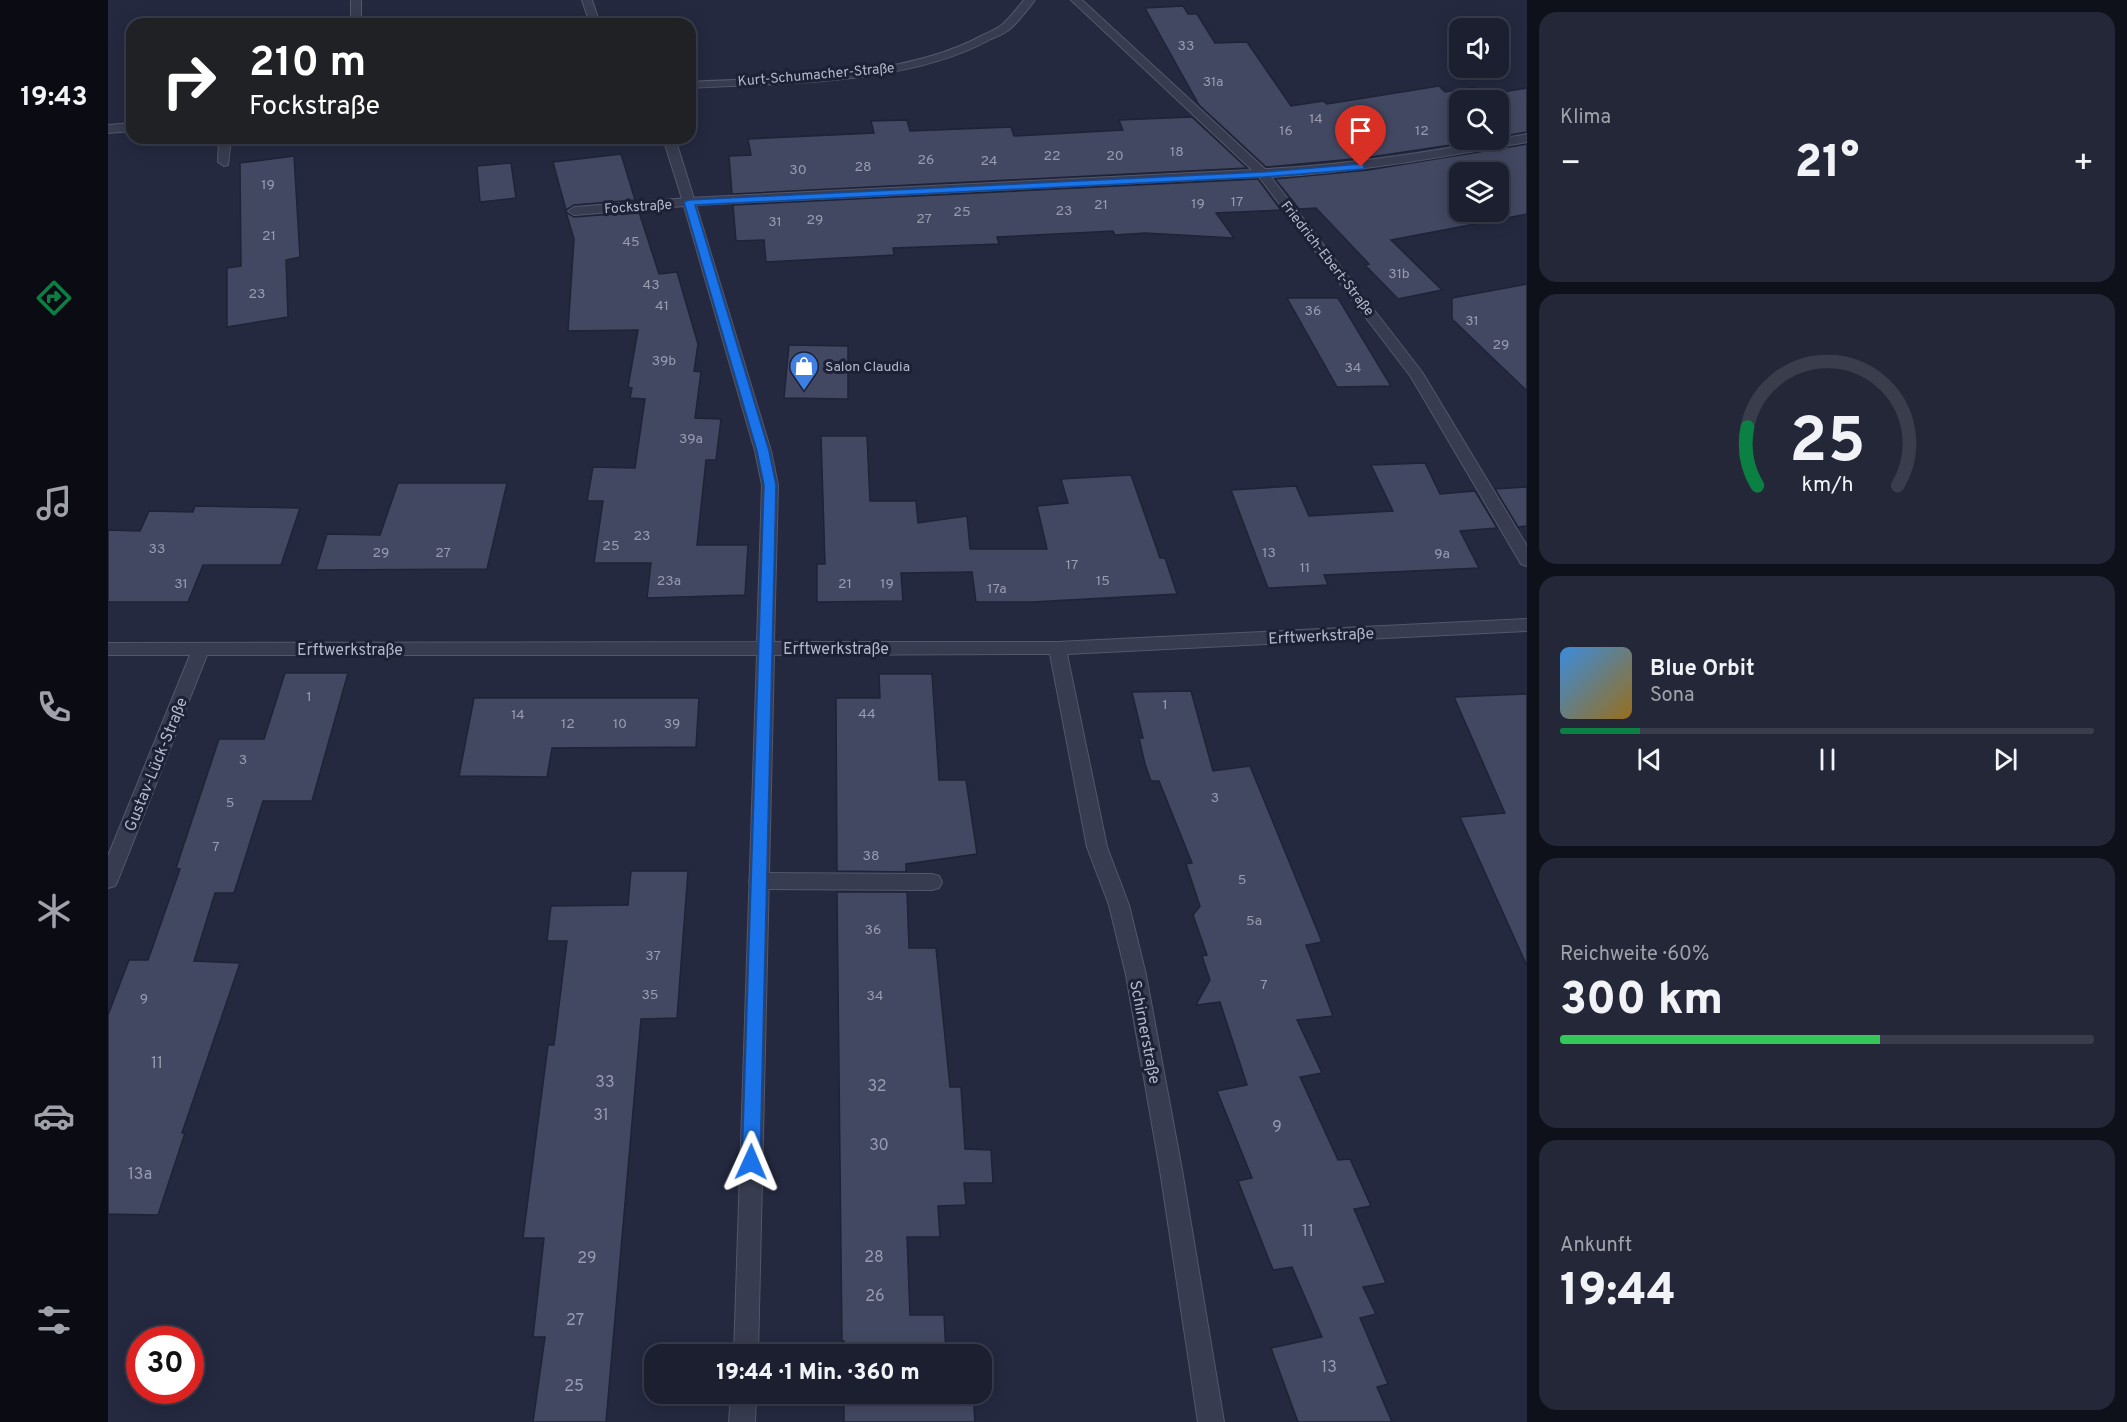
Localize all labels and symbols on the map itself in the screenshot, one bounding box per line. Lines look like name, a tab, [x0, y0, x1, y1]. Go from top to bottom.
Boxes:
house number: 33	[1178, 38, 1194, 55]
street label: Kurt-Schumacher-Straße	[737, 60, 895, 91]
house number: 31a	[1203, 74, 1223, 91]
pin	[1335, 105, 1386, 167]
house number: 14	[1309, 111, 1323, 128]
house number: 16	[1279, 123, 1293, 140]
house number: 12	[1415, 123, 1429, 140]
house number: 18	[1170, 144, 1184, 161]
house number: 22	[1043, 148, 1061, 165]
house number: 20	[1106, 148, 1124, 165]
house number: 26	[918, 152, 934, 169]
house number: 24	[980, 153, 998, 170]
house number: 28	[854, 159, 872, 176]
house number: 30	[789, 162, 807, 179]
house number: 19	[261, 177, 275, 194]
house number: 17	[1231, 194, 1243, 211]
house number: 19	[1191, 196, 1205, 213]
street label: Fockstraße	[604, 197, 673, 218]
house number: 21	[1094, 197, 1108, 214]
street label: Friedrich-Ebert-Straße	[1277, 198, 1377, 320]
house number: 23	[1056, 203, 1073, 220]
house number: 25	[953, 204, 971, 221]
house number: 27	[916, 211, 932, 228]
house number: 29	[807, 212, 823, 229]
house number: 31	[768, 214, 782, 231]
house number: 21	[262, 228, 276, 245]
house number: 45	[622, 234, 640, 251]
house number: 31b	[1388, 266, 1410, 283]
house number: 43	[642, 277, 660, 294]
house number: 23	[249, 286, 266, 303]
house number: 41	[655, 298, 669, 315]
house number: 36	[1305, 303, 1321, 320]
house number: 31	[1465, 313, 1479, 330]
house number: 29	[1493, 337, 1509, 354]
shop icon: Salon Claudia	[788, 350, 820, 392]
house number: 39b	[652, 353, 676, 370]
place label: Salon Claudia	[825, 359, 910, 376]
house number: 34	[1344, 360, 1362, 377]
house number: 39a	[679, 431, 703, 448]
house number: 23	[634, 528, 651, 545]
house number: 25	[602, 538, 620, 555]
house number: 33	[149, 541, 165, 558]
house number: 29	[373, 545, 389, 562]
house number: 27	[435, 545, 451, 562]
house number: 13	[1262, 545, 1276, 562]
house number: 9a	[1434, 546, 1450, 563]
house number: 17	[1066, 557, 1078, 574]
house number: 11	[1300, 560, 1310, 577]
house number: 23a	[657, 573, 681, 590]
house number: 15	[1096, 573, 1110, 590]
house number: 31	[174, 576, 188, 593]
house number: 21	[838, 576, 852, 593]
house number: 19	[880, 576, 894, 593]
house number: 17a	[987, 581, 1007, 598]
street label: Erftwerkstraße	[1268, 624, 1375, 650]
street label: Erftwerkstraße	[783, 640, 889, 660]
street label: Erftwerkstraße	[297, 641, 403, 661]
house number: 1	[306, 689, 312, 706]
street label: Gustav-Lück-Straße	[121, 695, 193, 835]
house number: 1	[1162, 697, 1168, 714]
house number: 44	[858, 706, 876, 723]
house number: 14	[511, 707, 525, 724]
house number: 12	[561, 716, 575, 733]
house number: 10	[613, 716, 627, 733]
house number: 39	[664, 716, 680, 733]
house number: 3	[239, 752, 247, 769]
house number: 3	[1211, 790, 1219, 807]
house number: 5	[226, 795, 234, 812]
house number: 7	[212, 839, 220, 856]
house number: 38	[863, 848, 879, 865]
house number: 5	[1238, 872, 1246, 889]
house number: 5a	[1246, 913, 1262, 930]
house number: 36	[865, 922, 881, 939]
house number: 37	[645, 948, 661, 965]
house number: 7	[1260, 977, 1268, 994]
street label: Schirnerstraße	[1124, 979, 1164, 1086]
house number: 35	[641, 987, 659, 1004]
house number: 34	[866, 988, 884, 1005]
house number: 9	[140, 991, 148, 1008]
house number: 11	[151, 1054, 163, 1074]
house number: 33	[595, 1073, 615, 1093]
house number: 32	[867, 1077, 887, 1097]
house number: 31	[593, 1106, 609, 1126]
house number: 9	[1272, 1118, 1282, 1138]
position arrow	[719, 1130, 783, 1194]
house number: 30	[869, 1136, 889, 1156]
house number: 13a	[128, 1165, 152, 1185]
house number: 11	[1302, 1222, 1314, 1242]
house number: 28	[864, 1248, 884, 1268]
house number: 29	[577, 1249, 597, 1269]
house number: 26	[865, 1287, 885, 1307]
house number: 27	[566, 1311, 584, 1331]
speed limit sign: 30	[126, 1326, 204, 1404]
house number: 13	[1321, 1358, 1337, 1378]
house number: 25	[564, 1377, 584, 1397]

